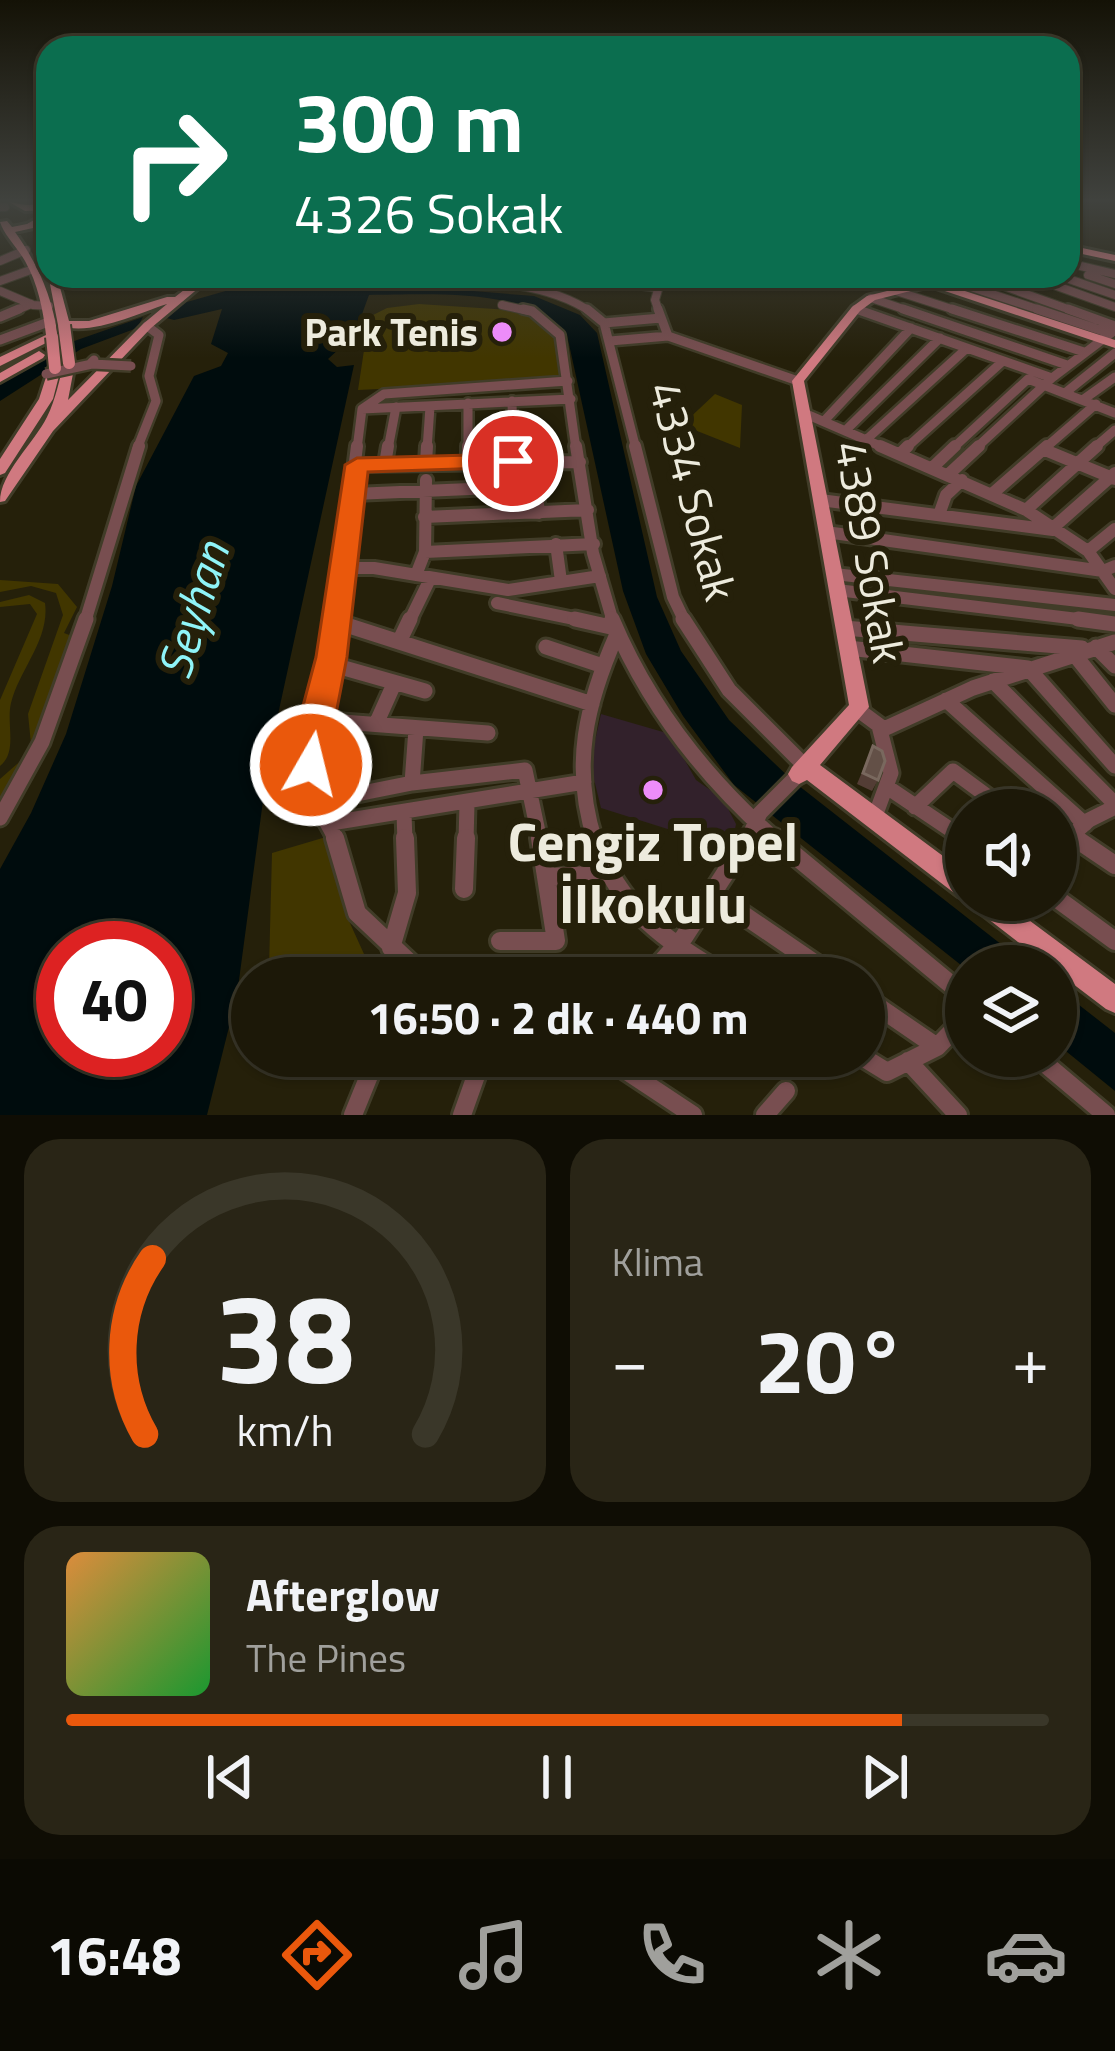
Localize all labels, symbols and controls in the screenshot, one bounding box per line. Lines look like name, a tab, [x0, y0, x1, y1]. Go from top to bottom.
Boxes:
text: 300 m	[294, 57, 524, 185]
icon: right	[96, 84, 252, 240]
text: 4326 Sokak	[294, 172, 563, 254]
place label: Park Tenis	[304, 302, 478, 361]
marker: Park Tenis	[489, 319, 515, 345]
street label: 4334 Sokak	[632, 374, 756, 608]
pin	[462, 410, 564, 512]
icon: arrive	[480, 428, 546, 494]
street label: 4389 Sokak	[818, 435, 924, 668]
water label: Seyhan	[137, 531, 248, 687]
position arrow	[248, 702, 374, 828]
marker: Cengiz Topel İlkokulu	[640, 777, 666, 803]
map controls	[945, 789, 1077, 1077]
button: sound	[945, 789, 1077, 921]
place label: Cengiz Topel İlkokulu	[508, 800, 798, 944]
speed limit sign: 40	[36, 921, 192, 1077]
button: layers	[945, 945, 1077, 1077]
text: 16:50 · 2 dk · 440 m	[367, 983, 749, 1051]
text: Klima	[612, 1232, 703, 1291]
text: 38	[215, 1242, 355, 1431]
text: 20°	[755, 1291, 906, 1428]
text: −	[612, 1309, 648, 1410]
text: +	[1012, 1309, 1049, 1410]
text: km/h	[236, 1396, 333, 1462]
text: Afterglow	[246, 1560, 440, 1628]
text: The Pines	[246, 1628, 406, 1687]
icon: previous	[197, 1744, 263, 1810]
icon: pause	[524, 1744, 590, 1810]
icon: next	[852, 1744, 918, 1810]
icon: directions	[275, 1913, 359, 1997]
icon: music	[452, 1913, 536, 1997]
icon: phone	[630, 1913, 714, 1997]
icon: climate	[807, 1913, 891, 1997]
icon: car	[984, 1913, 1068, 1997]
text: 16:48	[47, 1914, 181, 1996]

